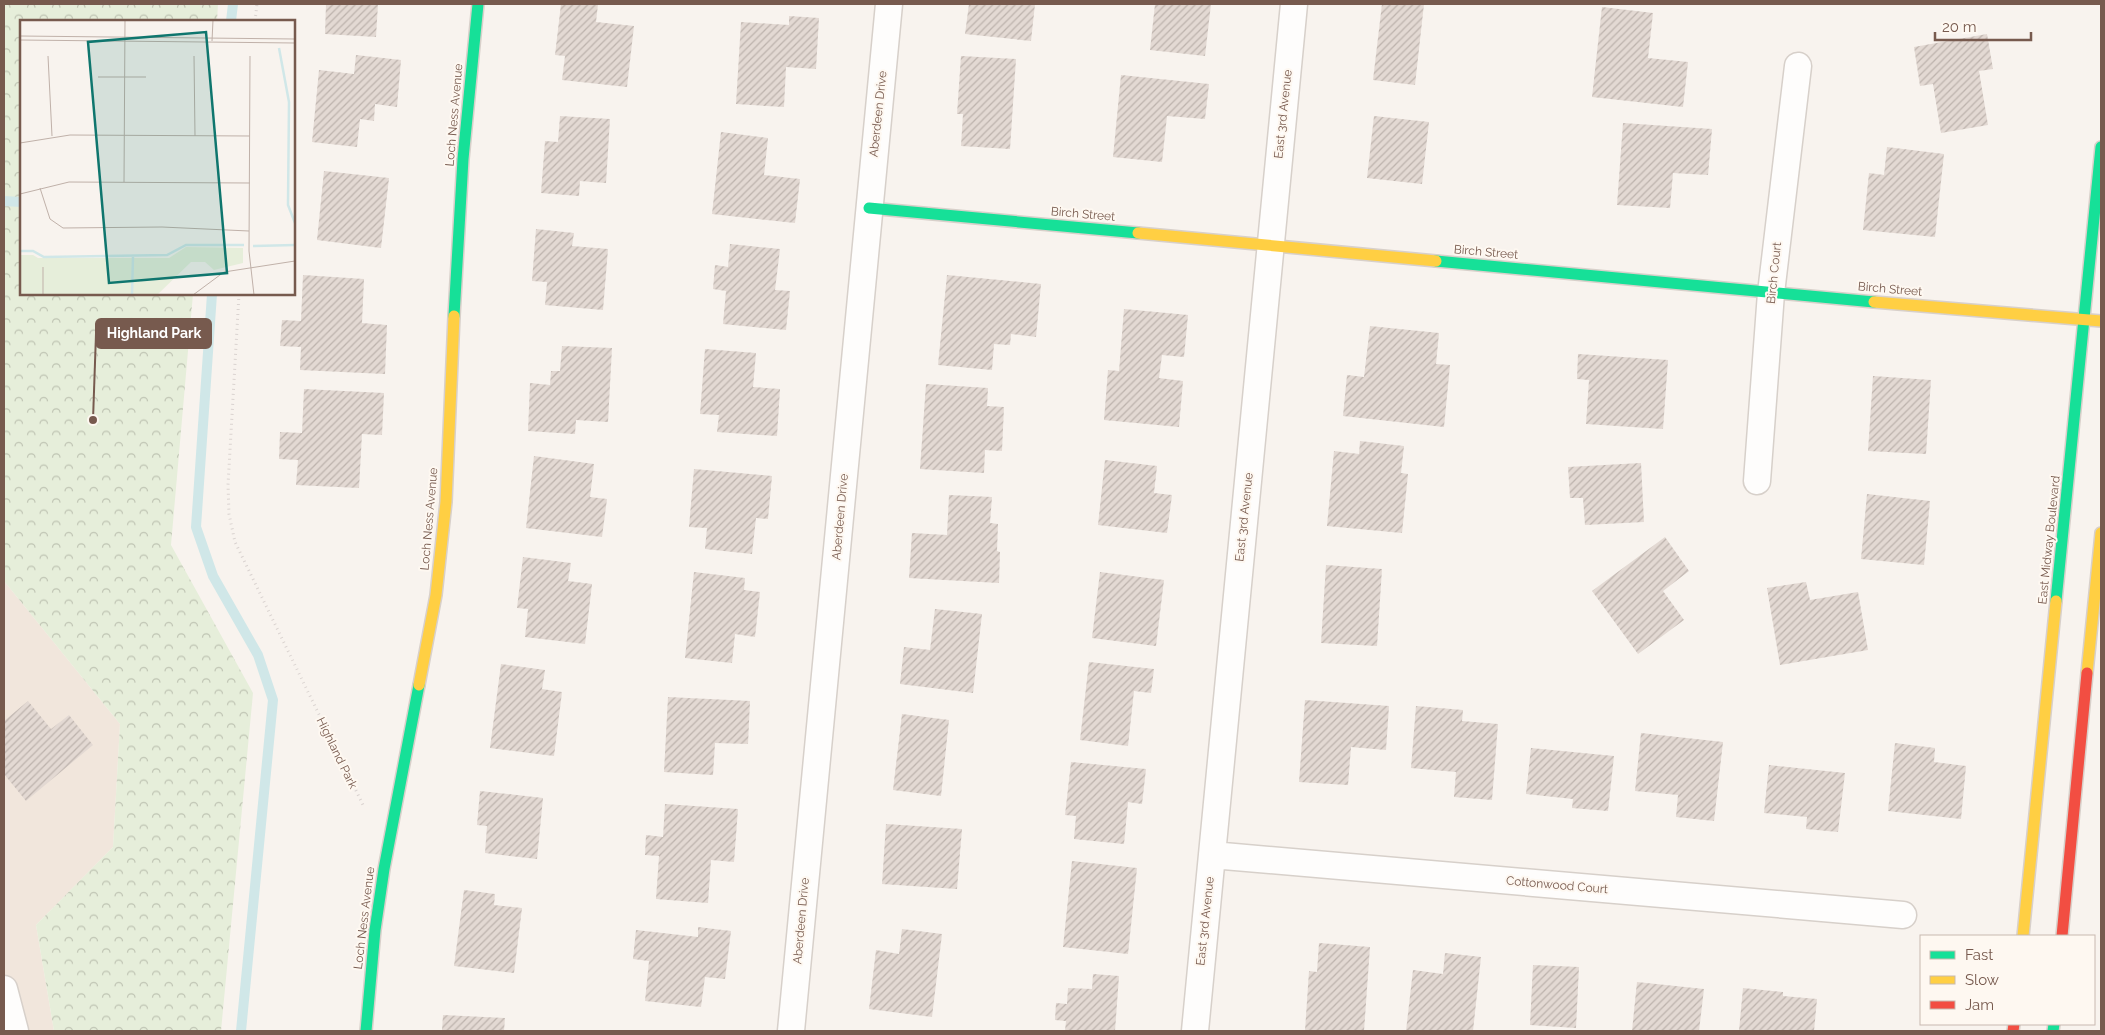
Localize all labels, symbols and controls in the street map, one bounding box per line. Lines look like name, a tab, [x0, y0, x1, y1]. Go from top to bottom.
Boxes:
scale bar	[1935, 10, 2031, 42]
text: 20 m	[1942, 18, 1977, 36]
inset map	[20, 20, 295, 295]
street label: Loch Ness Avenue	[443, 63, 465, 167]
street label: East 3rd Avenue	[1271, 69, 1295, 159]
street label: Aberdeen Drive	[866, 70, 890, 158]
street label: Birch Street	[1050, 204, 1116, 224]
street label: Birch Court	[1764, 241, 1784, 305]
street label: Birch Street	[1453, 242, 1519, 262]
street label: Birch Street	[1857, 279, 1923, 299]
callout: Highland Park	[96, 319, 211, 348]
text: Highland Park	[107, 325, 201, 341]
street label: Loch Ness Avenue	[418, 467, 440, 571]
street label: East 3rd Avenue	[1232, 472, 1256, 562]
street label: Aberdeen Drive	[829, 473, 851, 561]
street label: East Midway Boulevard	[2035, 475, 2063, 605]
street label: Highland Park	[314, 715, 361, 792]
street label: Loch Ness Avenue	[351, 866, 377, 970]
street label: Cottonwood Court	[1505, 874, 1609, 896]
street label: East 3rd Avenue	[1193, 876, 1217, 966]
street label: Aberdeen Drive	[790, 877, 812, 965]
legend	[1920, 935, 2095, 1025]
text: Fast	[1965, 946, 1993, 964]
text: Slow	[1965, 971, 1999, 989]
text: Jam	[1965, 996, 1994, 1014]

